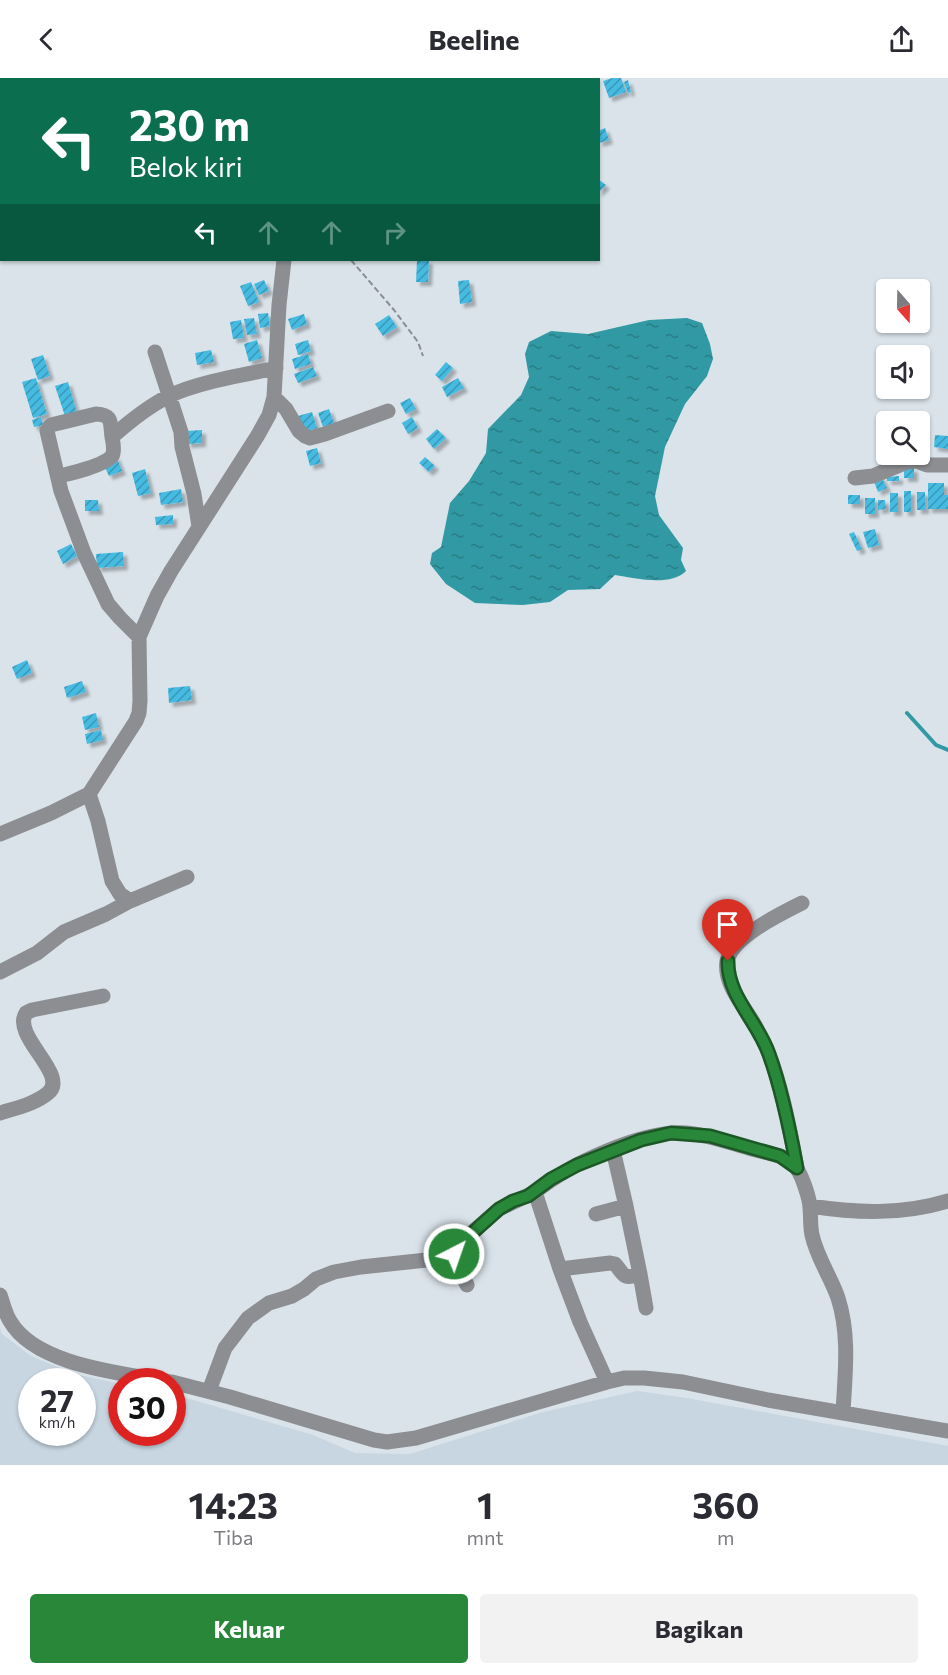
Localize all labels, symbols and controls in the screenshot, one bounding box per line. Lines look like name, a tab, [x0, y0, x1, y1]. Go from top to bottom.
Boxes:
icon: back	[30, 23, 63, 56]
text: Beeline	[428, 23, 520, 56]
icon: share	[885, 23, 918, 56]
text: 230 m	[129, 98, 250, 150]
icon: left	[30, 102, 108, 180]
text: Belok kiri	[129, 150, 243, 183]
icon: left	[189, 216, 222, 249]
icon: ahead	[252, 216, 285, 249]
icon: ahead	[315, 216, 348, 249]
icon: right	[378, 216, 411, 249]
north arrow	[876, 279, 930, 333]
map controls	[876, 279, 930, 465]
button: sound	[876, 345, 930, 399]
button: search	[876, 411, 930, 465]
pin	[702, 899, 753, 961]
icon: arrive	[711, 908, 744, 941]
position arrow	[422, 1222, 486, 1286]
speed limit sign: 30	[108, 1368, 186, 1446]
text: 27	[40, 1381, 74, 1418]
text: km/h	[39, 1413, 75, 1431]
text: 14:23	[189, 1482, 278, 1526]
text: 1	[477, 1482, 493, 1526]
text: 360	[692, 1482, 759, 1526]
text: Tiba	[213, 1525, 253, 1549]
text: mnt	[467, 1525, 504, 1549]
text: m	[717, 1525, 735, 1549]
button: Keluar	[30, 1594, 468, 1663]
button: Bagikan	[480, 1594, 918, 1663]

